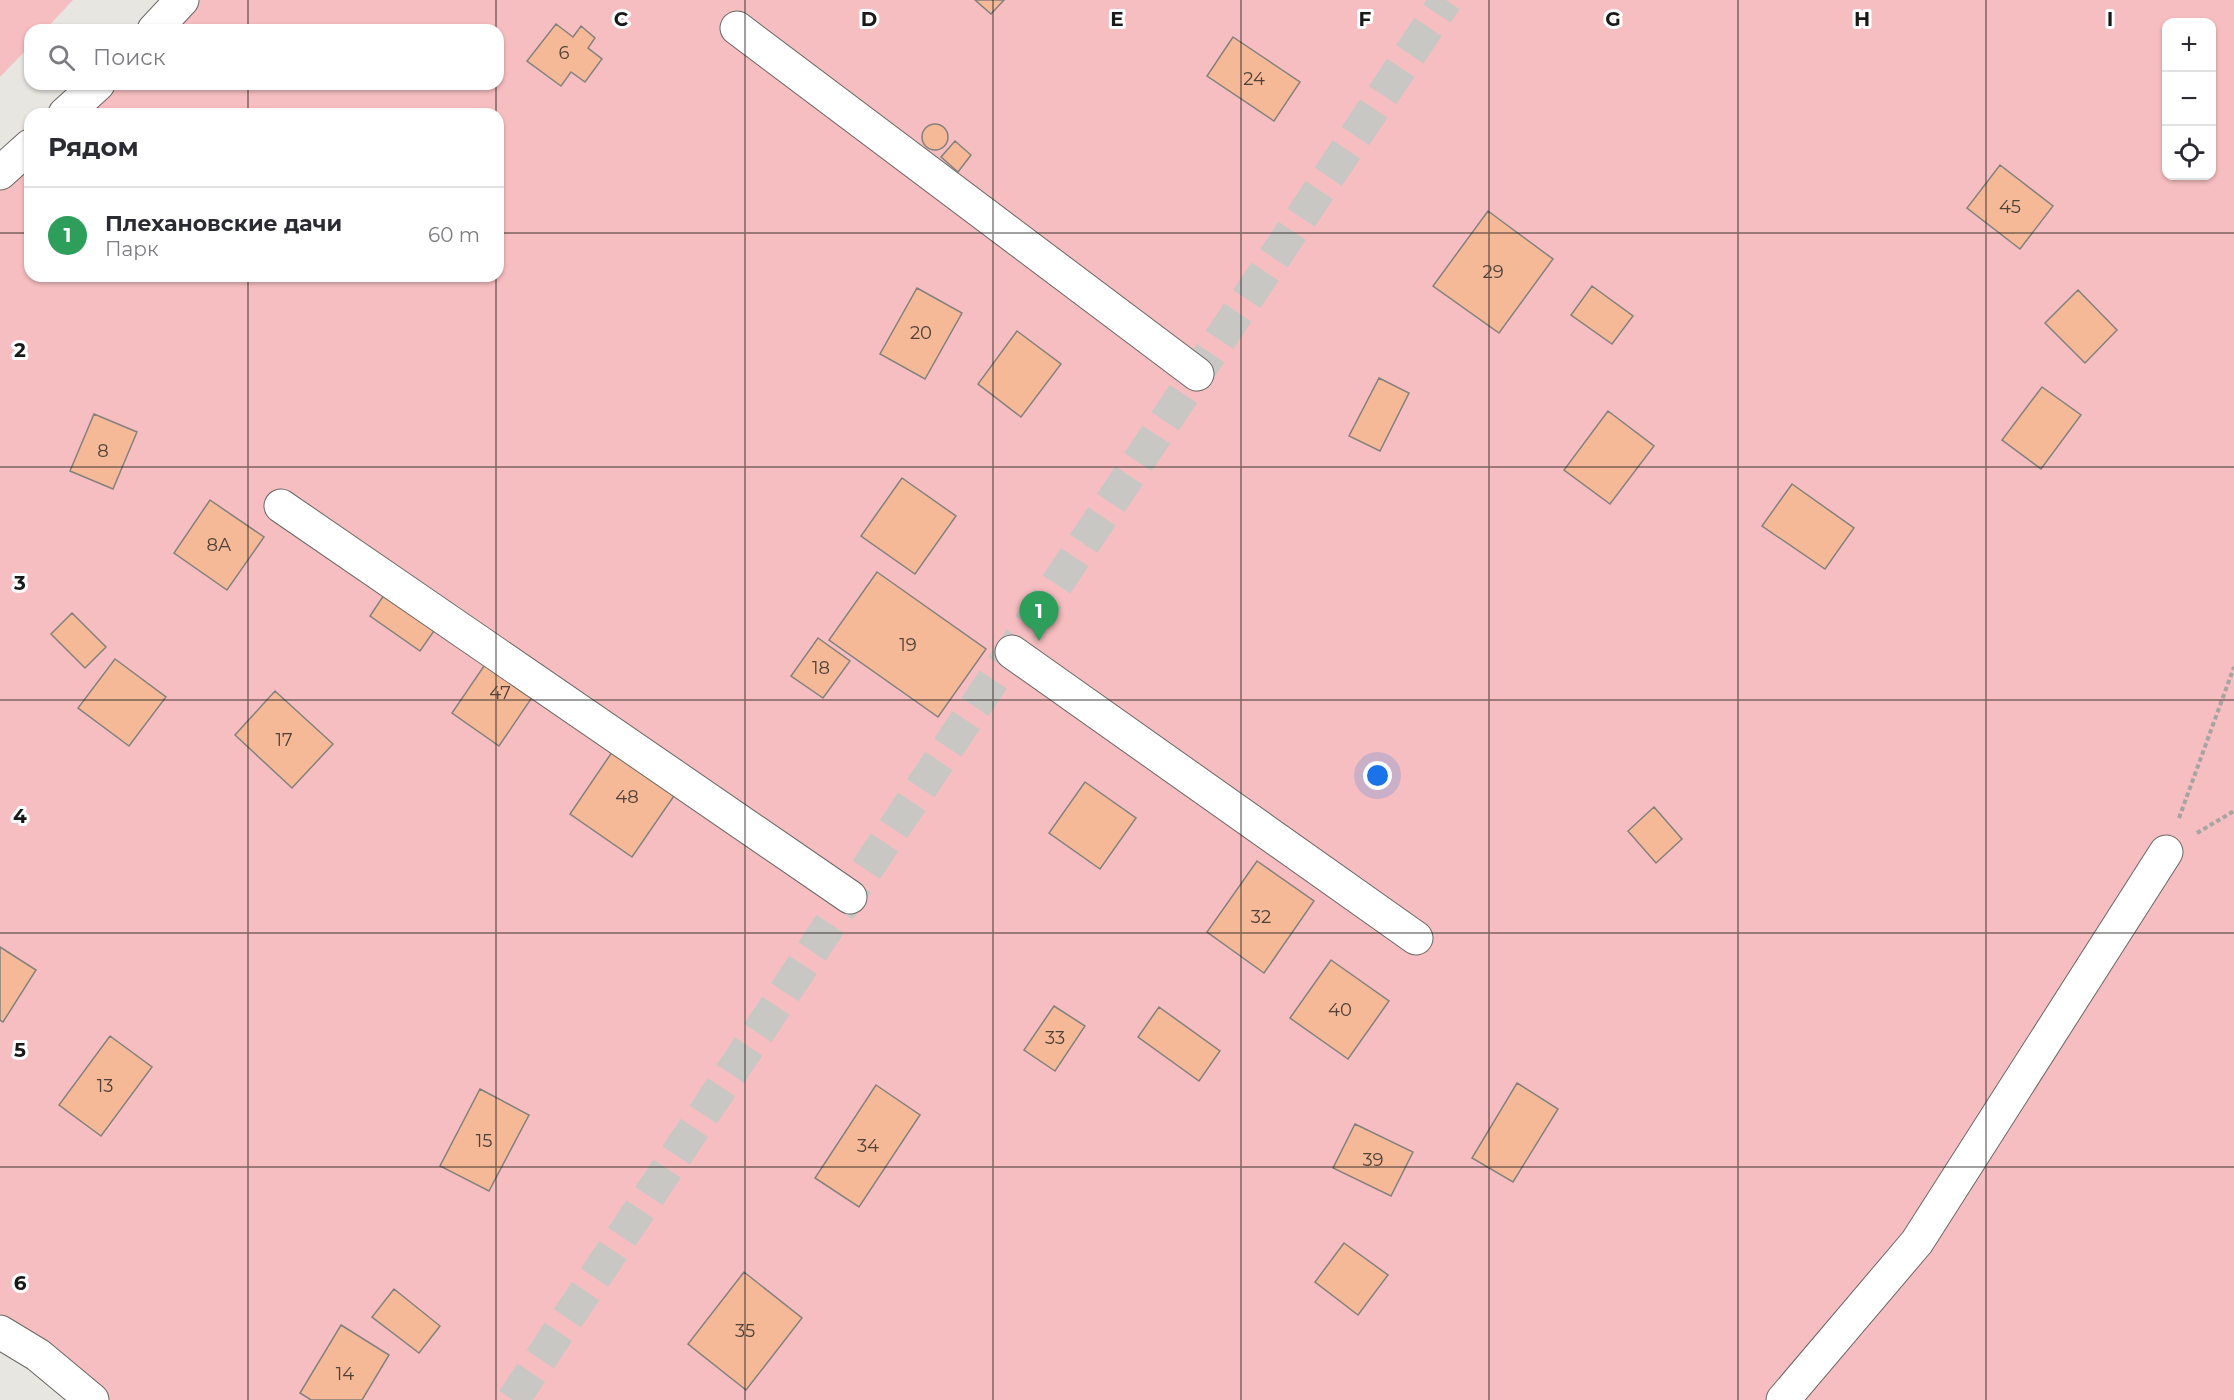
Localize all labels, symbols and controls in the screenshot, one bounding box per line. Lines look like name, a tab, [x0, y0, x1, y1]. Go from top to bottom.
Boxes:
text: C	[614, 7, 629, 31]
text: D	[861, 7, 877, 31]
text: E	[1110, 7, 1124, 31]
text: F	[1359, 7, 1372, 31]
text: G	[1605, 7, 1621, 31]
text: H	[1854, 7, 1870, 31]
text: I	[2107, 7, 2113, 31]
map controls	[2162, 18, 2216, 180]
button: +	[2162, 18, 2216, 72]
search box	[24, 24, 504, 90]
icon: search	[45, 41, 78, 74]
house number: 6	[559, 42, 570, 64]
text: Поиск	[93, 44, 165, 71]
house number: 24	[1243, 68, 1265, 90]
button: −	[2162, 72, 2216, 126]
button: locate	[2162, 126, 2216, 180]
text: Рядом	[48, 131, 139, 163]
house number: 45	[1999, 196, 2021, 218]
text: Плехановские дачи	[105, 210, 342, 237]
text: 1	[64, 223, 71, 247]
text: 60 m	[428, 223, 480, 247]
text: Парк	[105, 237, 159, 261]
house number: 29	[1482, 261, 1504, 283]
house number: 20	[910, 322, 932, 344]
text: 2	[14, 338, 26, 362]
house number: 8	[97, 440, 109, 462]
house number: 8А	[207, 534, 232, 556]
text: 3	[13, 571, 26, 595]
pin: 1	[1020, 592, 1058, 641]
house number: 19	[899, 634, 917, 656]
house number: 18	[812, 657, 830, 679]
house number: 47	[489, 682, 511, 704]
house number: 17	[275, 729, 293, 751]
your location	[1363, 761, 1392, 790]
house number: 48	[615, 786, 639, 808]
text: 4	[13, 804, 27, 828]
house number: 32	[1251, 906, 1271, 928]
house number: 40	[1328, 999, 1352, 1021]
house number: 33	[1045, 1027, 1065, 1049]
text: 5	[14, 1038, 26, 1062]
house number: 13	[97, 1075, 113, 1097]
house number: 15	[476, 1130, 492, 1152]
house number: 34	[857, 1135, 879, 1157]
house number: 39	[1362, 1149, 1384, 1171]
text: 6	[14, 1271, 27, 1295]
house number: 35	[735, 1320, 755, 1342]
house number: 14	[336, 1363, 354, 1385]

